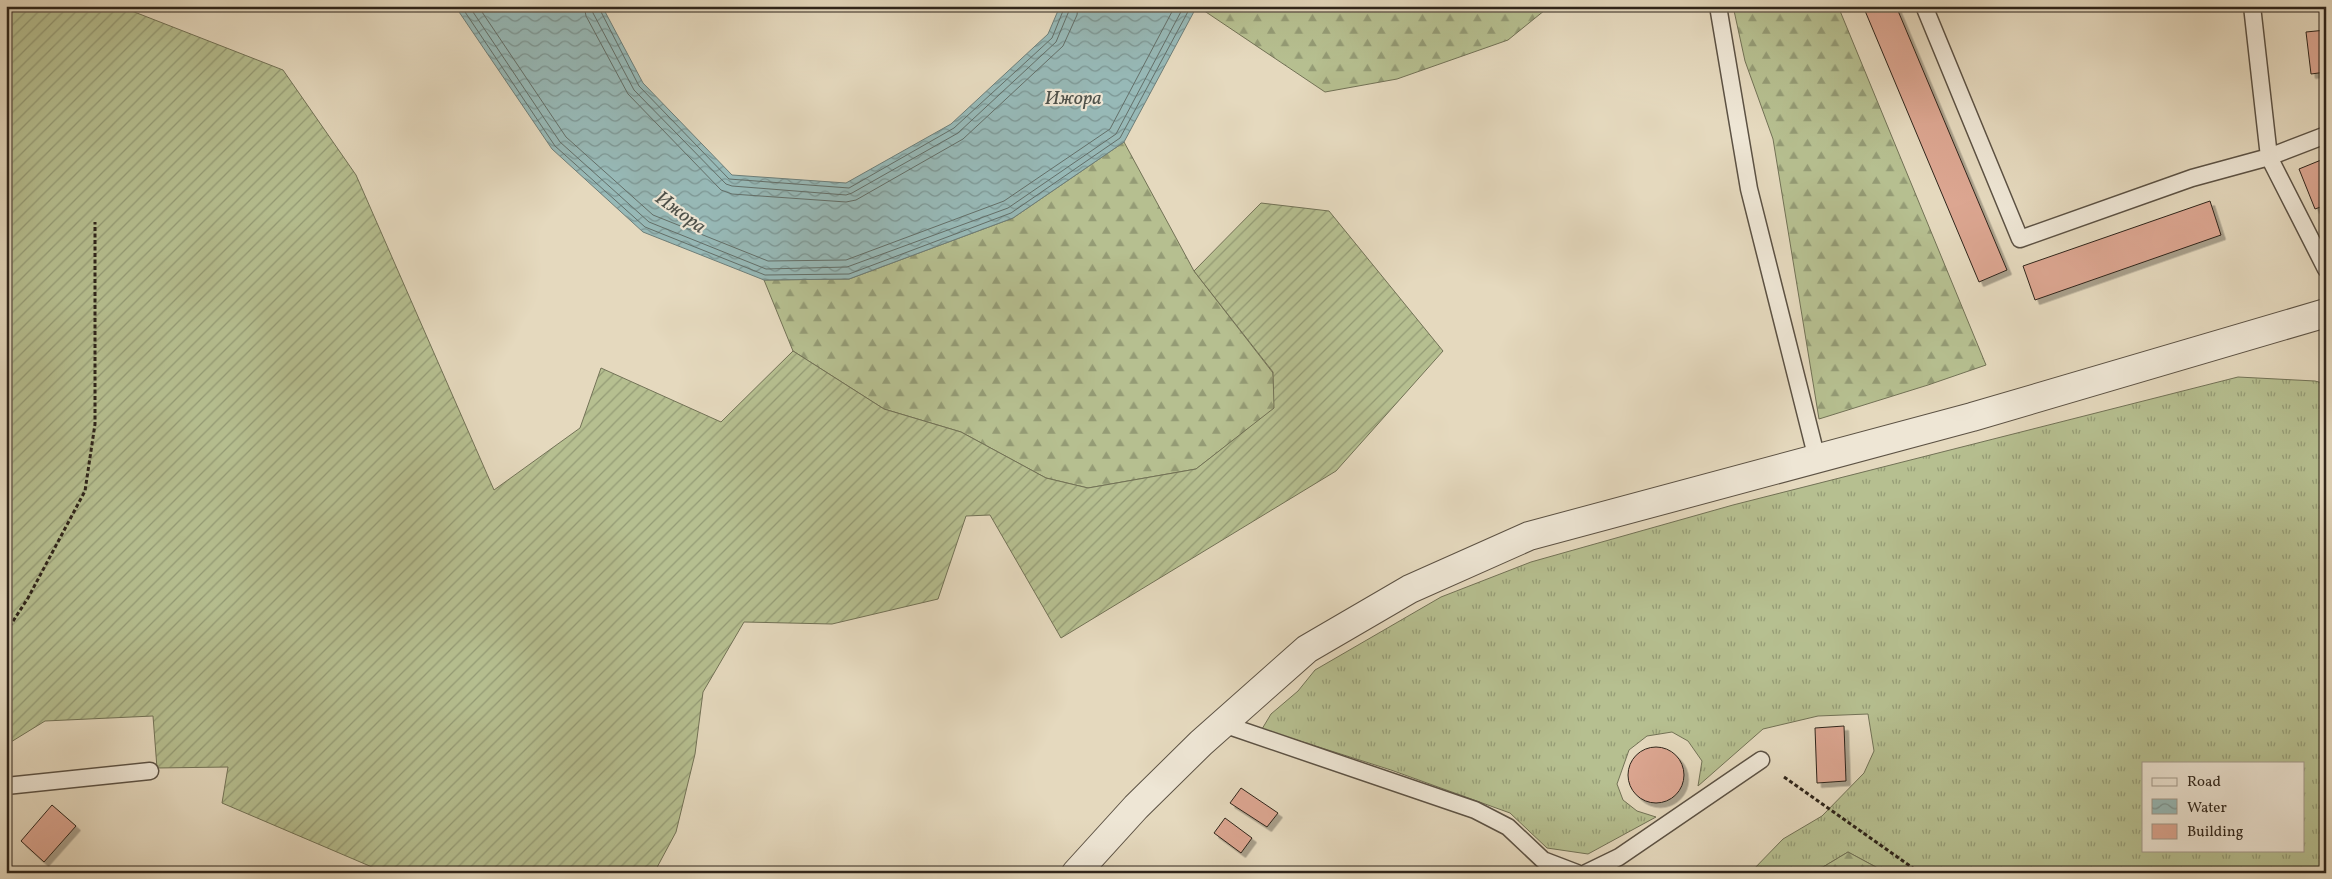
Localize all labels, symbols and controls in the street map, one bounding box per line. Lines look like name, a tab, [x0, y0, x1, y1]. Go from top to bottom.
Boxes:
water label: Ижора	[1044, 85, 1102, 113]
water label: Ижора	[649, 185, 711, 241]
legend	[2142, 762, 2304, 852]
text: Road	[2187, 772, 2221, 793]
text: Water	[2187, 798, 2227, 819]
text: Building	[2187, 822, 2244, 843]

